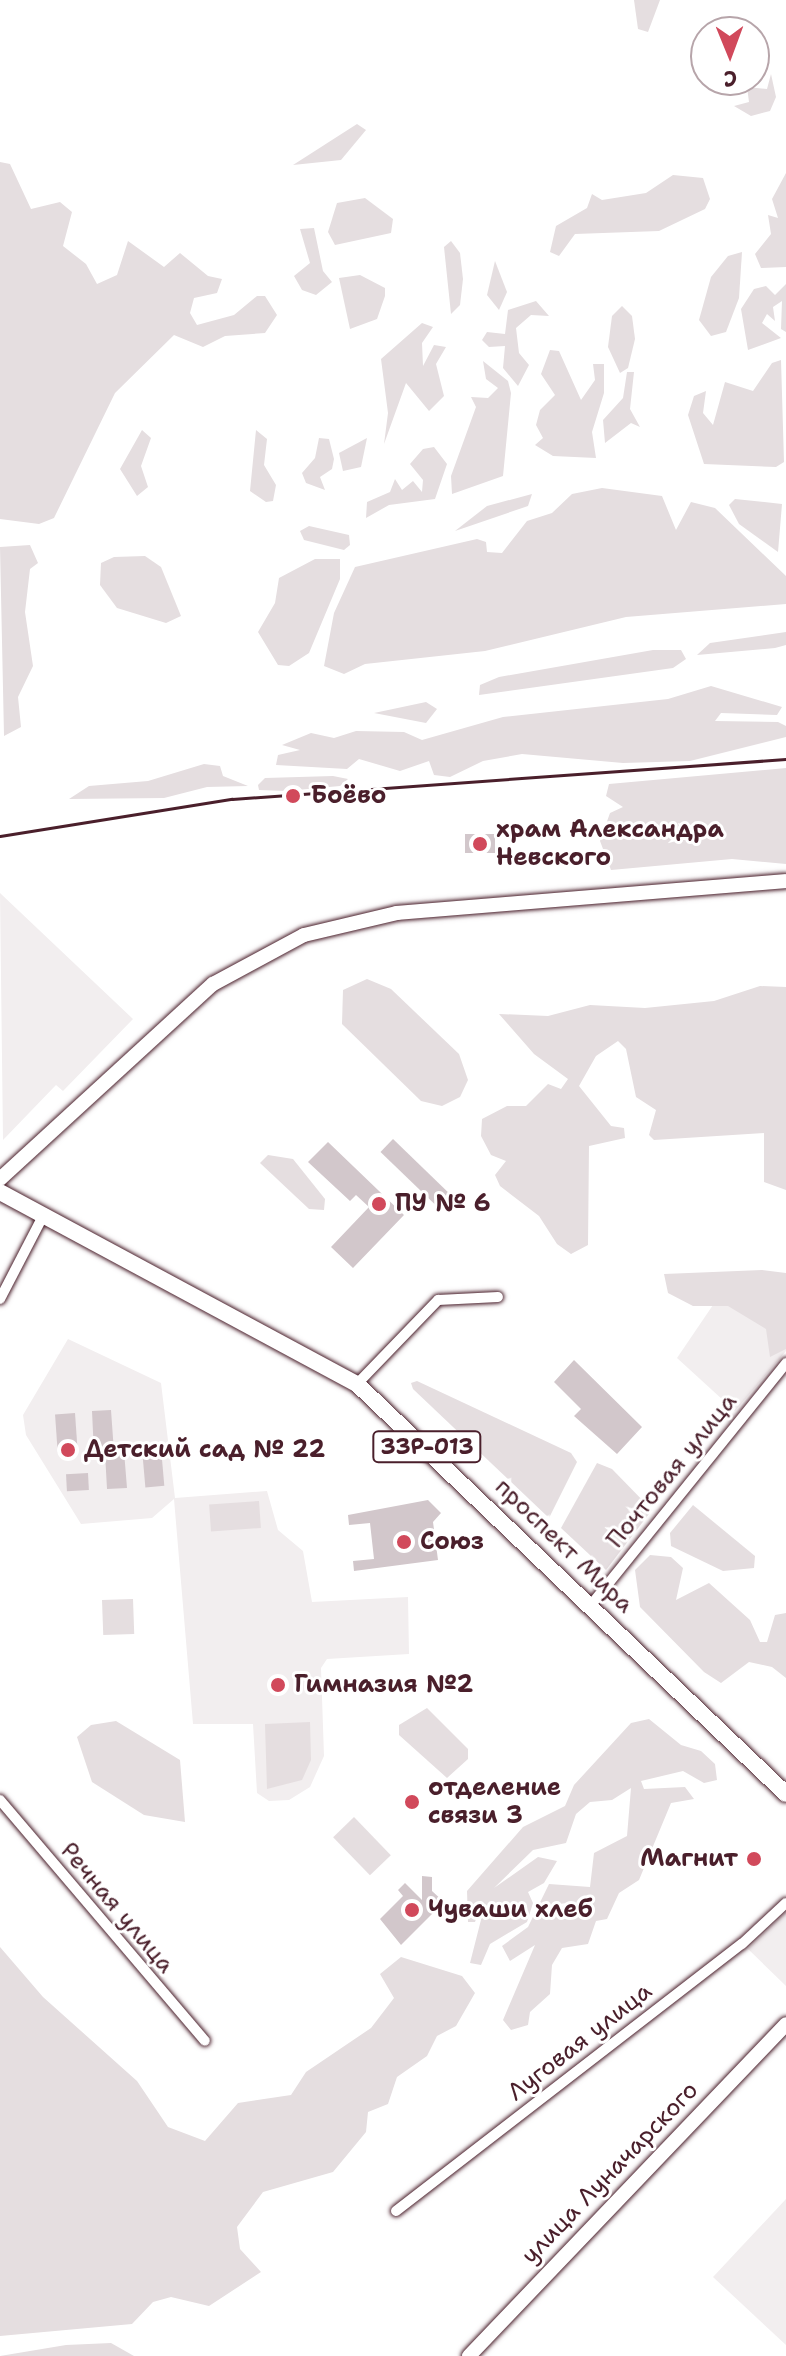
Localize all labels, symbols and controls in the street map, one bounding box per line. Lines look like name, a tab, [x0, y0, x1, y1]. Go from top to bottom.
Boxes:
north arrow	[690, 16, 770, 96]
text: С	[723, 64, 737, 93]
place label: Боёво	[311, 782, 386, 810]
marker: Боёво	[282, 785, 304, 807]
place label: храм Александра Невского	[496, 816, 724, 872]
marker: храм Александра Невского	[471, 835, 489, 853]
place label: ПУ № 6	[395, 1190, 491, 1218]
marker: ПУ № 6	[370, 1195, 388, 1213]
street label: Почтовая улица	[601, 1388, 743, 1554]
road number: 33Р-013	[371, 1429, 483, 1465]
place label: Детский сад № 22	[84, 1436, 325, 1464]
marker: Детский сад № 22	[59, 1441, 77, 1459]
street label: проспект Мира	[489, 1473, 639, 1619]
place label: Союз	[420, 1528, 484, 1556]
marker: Союз	[395, 1533, 413, 1551]
place label: Гимназия №2	[294, 1671, 473, 1699]
marker: Гимназия №2	[269, 1676, 287, 1694]
place label: отделение связи 3	[428, 1774, 561, 1830]
marker: отделение связи 3	[403, 1793, 421, 1811]
street label: Речная улица	[54, 1837, 180, 1979]
place label: Магнит	[640, 1845, 738, 1873]
marker: Магнит	[745, 1850, 763, 1868]
place label: Чуваши хлеб	[428, 1896, 592, 1924]
marker: Чуваши хлеб	[403, 1901, 421, 1919]
street label: Луговая улица	[502, 1977, 658, 2107]
street label: улица Луначарского	[516, 2076, 704, 2270]

